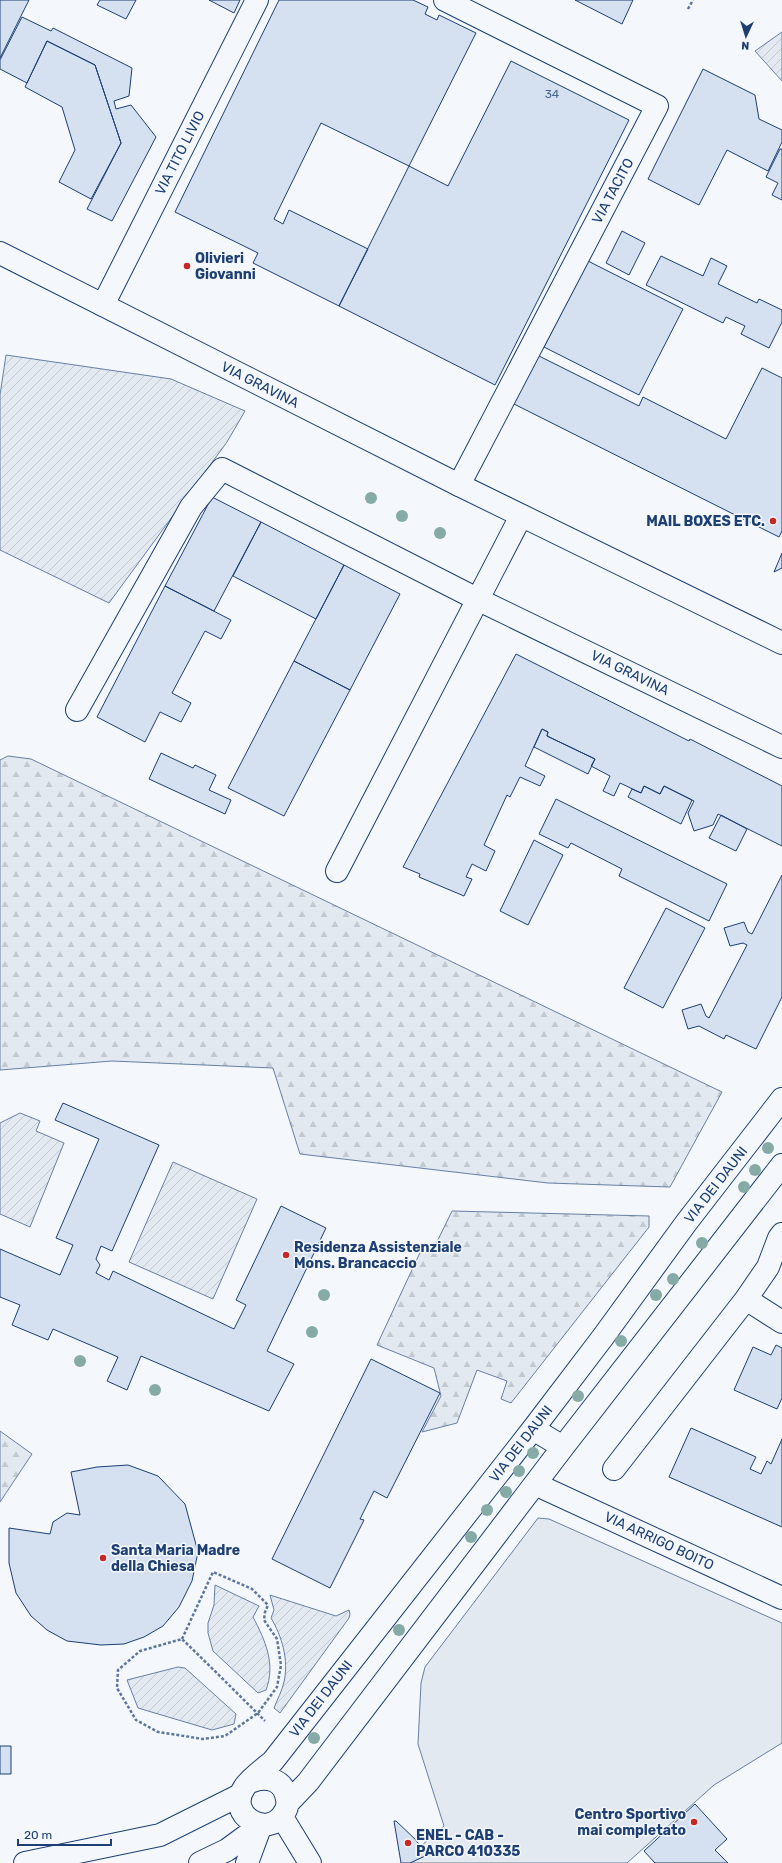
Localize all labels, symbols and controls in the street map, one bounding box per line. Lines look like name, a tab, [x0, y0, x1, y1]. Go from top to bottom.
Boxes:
north arrow	[726, 16, 766, 56]
text: N	[741, 39, 750, 52]
house number: 34	[545, 87, 560, 101]
street label: VIA TITO LIVIO	[152, 108, 208, 198]
street label: VIA TACITO	[589, 155, 637, 227]
place label: Olivieri Giovanni	[195, 250, 256, 283]
marker: Olivieri Giovanni	[182, 261, 192, 271]
street label: VIA GRAVINA	[218, 358, 302, 412]
place label: MAIL BOXES ETC.	[646, 513, 765, 530]
marker: MAIL BOXES ETC.	[768, 516, 778, 526]
street label: VIA GRAVINA	[588, 647, 672, 700]
street label: VIA DEI DAUNI	[681, 1143, 751, 1227]
place label: Residenza Assistenziale Mons. Brancaccio	[294, 1239, 462, 1272]
marker: Residenza Assistenziale Mons. Brancaccio	[281, 1250, 291, 1260]
street label: VIA DEI DAUNI	[486, 1402, 556, 1486]
street label: VIA ARRIGO BOITO	[601, 1508, 717, 1574]
place label: Santa Maria Madre della Chiesa	[111, 1542, 240, 1575]
marker: Santa Maria Madre della Chiesa	[98, 1553, 108, 1563]
street label: VIA DEI DAUNI	[286, 1657, 356, 1741]
place label: Centro Sportivo mai completato	[574, 1806, 686, 1839]
marker: Centro Sportivo mai completato	[689, 1817, 699, 1827]
scale bar	[18, 1821, 111, 1847]
place label: ENEL - CAB - PARCO 410335	[416, 1827, 520, 1860]
text: 20 m	[24, 1828, 52, 1842]
marker: ENEL - CAB - PARCO 410335	[403, 1838, 413, 1848]

